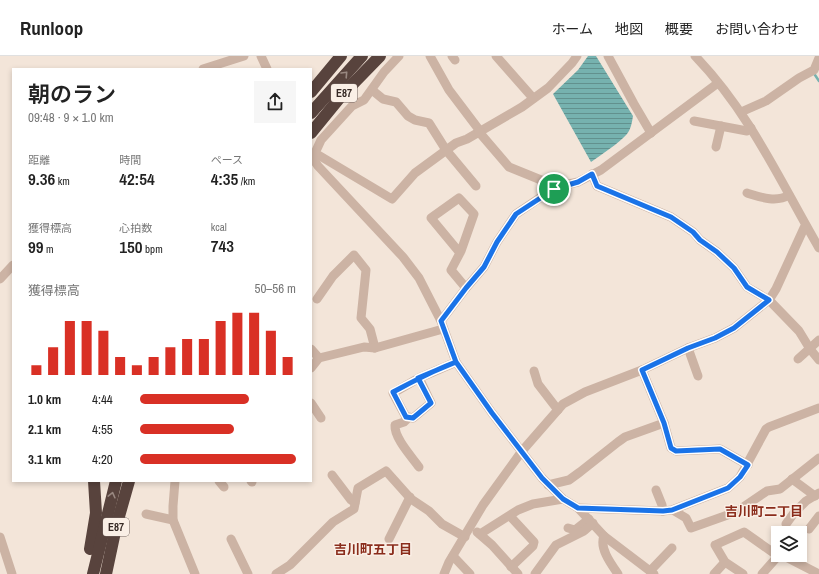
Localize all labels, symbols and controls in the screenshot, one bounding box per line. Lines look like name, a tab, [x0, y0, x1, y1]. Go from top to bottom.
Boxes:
text: Runloop	[20, 15, 83, 41]
text: ホーム	[551, 20, 593, 38]
text: 地図	[615, 20, 643, 38]
text: 概要	[665, 20, 693, 38]
text: お問い合わせ	[715, 20, 799, 38]
one-way arrow	[341, 71, 348, 79]
text: 朝のラン	[28, 79, 116, 109]
button: share	[254, 81, 296, 123]
road number: E87	[331, 84, 357, 102]
text: 09:48 · 9 × 1.0 km	[28, 109, 114, 126]
text: 距離	[28, 153, 50, 167]
text: 時間	[119, 153, 141, 167]
text: ペース	[211, 153, 243, 167]
text: 9.36	[28, 167, 55, 190]
text: 42:54	[119, 167, 155, 190]
text: 4:35	[211, 167, 238, 190]
pin	[537, 172, 571, 206]
text: km	[55, 174, 70, 188]
text: /km	[238, 174, 255, 188]
icon: arrive	[543, 178, 565, 200]
text: kcal	[211, 220, 227, 234]
text: 獲得標高	[28, 221, 72, 235]
text: 心拍数	[119, 221, 152, 235]
text: 743	[211, 234, 234, 257]
text: 99	[28, 235, 44, 258]
text: 150	[119, 235, 143, 258]
text: m	[44, 242, 54, 256]
text: bpm	[143, 242, 163, 256]
text: 50–56 m	[255, 280, 296, 297]
text: 獲得標高	[28, 282, 80, 299]
text: 1.0 km	[28, 391, 61, 408]
text: 4:44	[92, 391, 113, 408]
text: 2.1 km	[28, 421, 61, 438]
text: 4:55	[92, 421, 113, 438]
text: 3.1 km	[28, 451, 61, 468]
text: 4:20	[92, 451, 113, 468]
one-way arrow	[107, 492, 116, 499]
district label: 吉川町二丁目	[725, 503, 803, 520]
road number: E87	[103, 518, 129, 536]
map controls	[771, 526, 807, 562]
button: layers	[771, 526, 807, 562]
district label: 吉川町五丁目	[334, 541, 412, 558]

